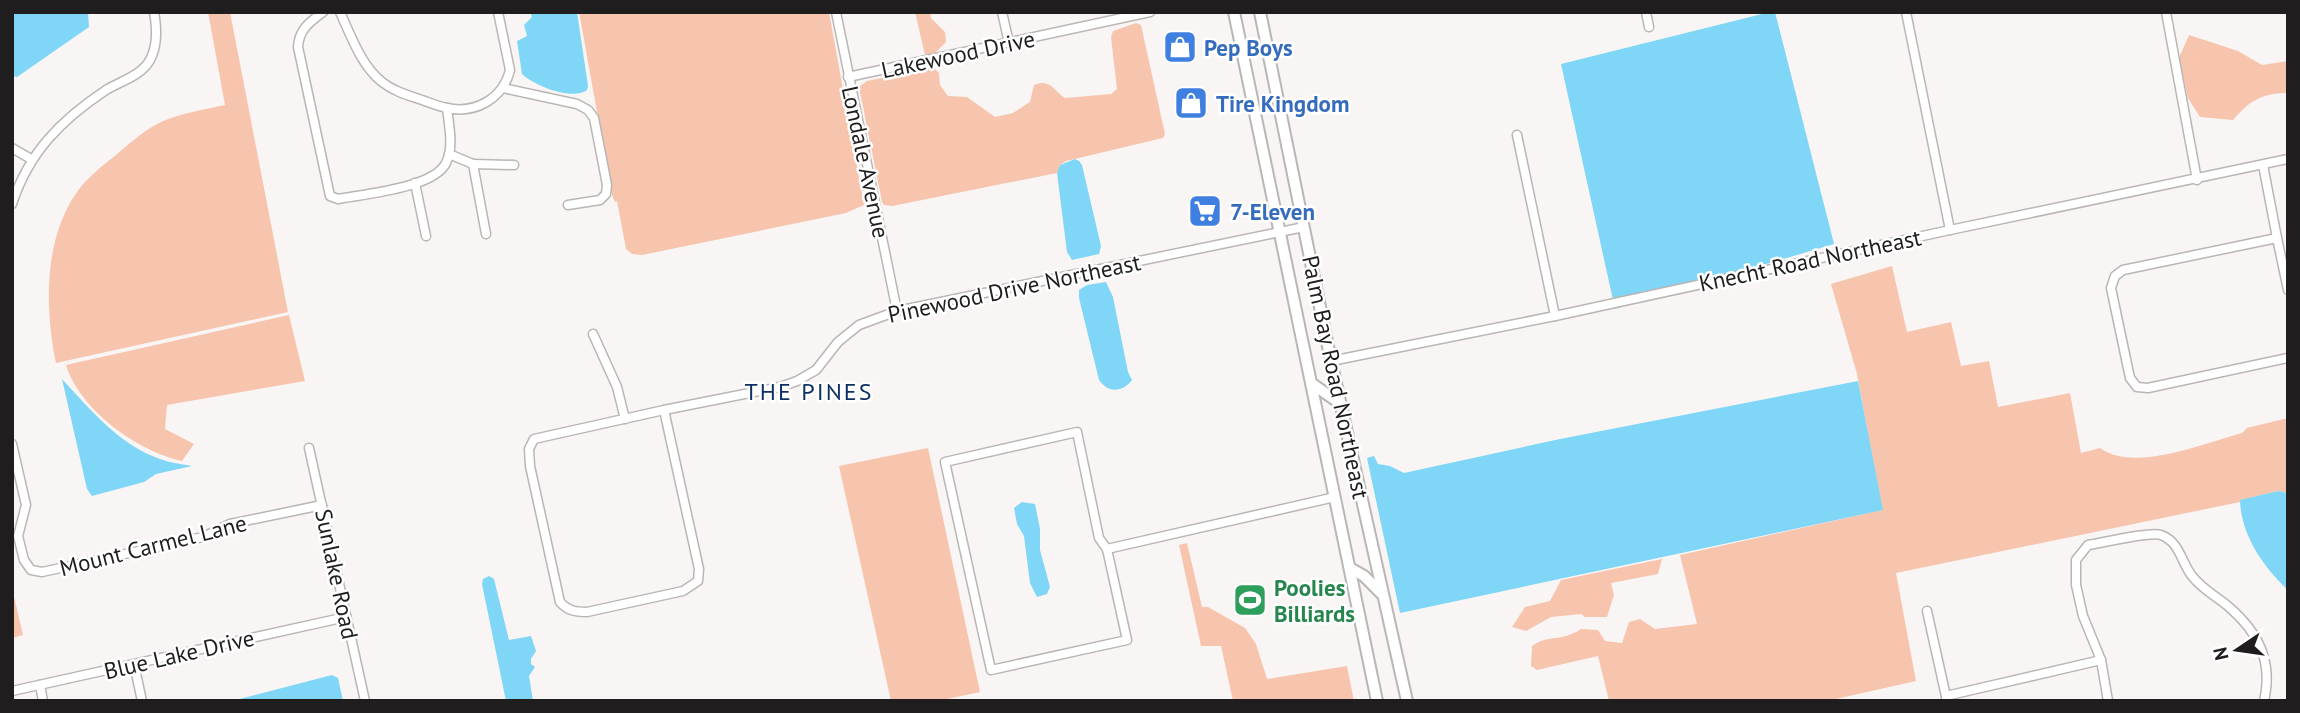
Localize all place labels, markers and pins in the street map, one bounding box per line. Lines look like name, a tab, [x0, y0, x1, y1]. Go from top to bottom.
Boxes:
shop icon: Pep Boys	[1161, 28, 1199, 66]
place label: Pep Boys	[1204, 33, 1293, 62]
shop icon: Tire Kingdom	[1172, 84, 1210, 122]
place label: Tire Kingdom	[1216, 89, 1349, 118]
supermarket icon: 7-Eleven	[1186, 192, 1224, 230]
place label: 7-Eleven	[1230, 197, 1315, 226]
place label: Poolies Billiards	[1274, 573, 1355, 628]
sports icon: Poolies Billiards	[1231, 581, 1269, 619]

